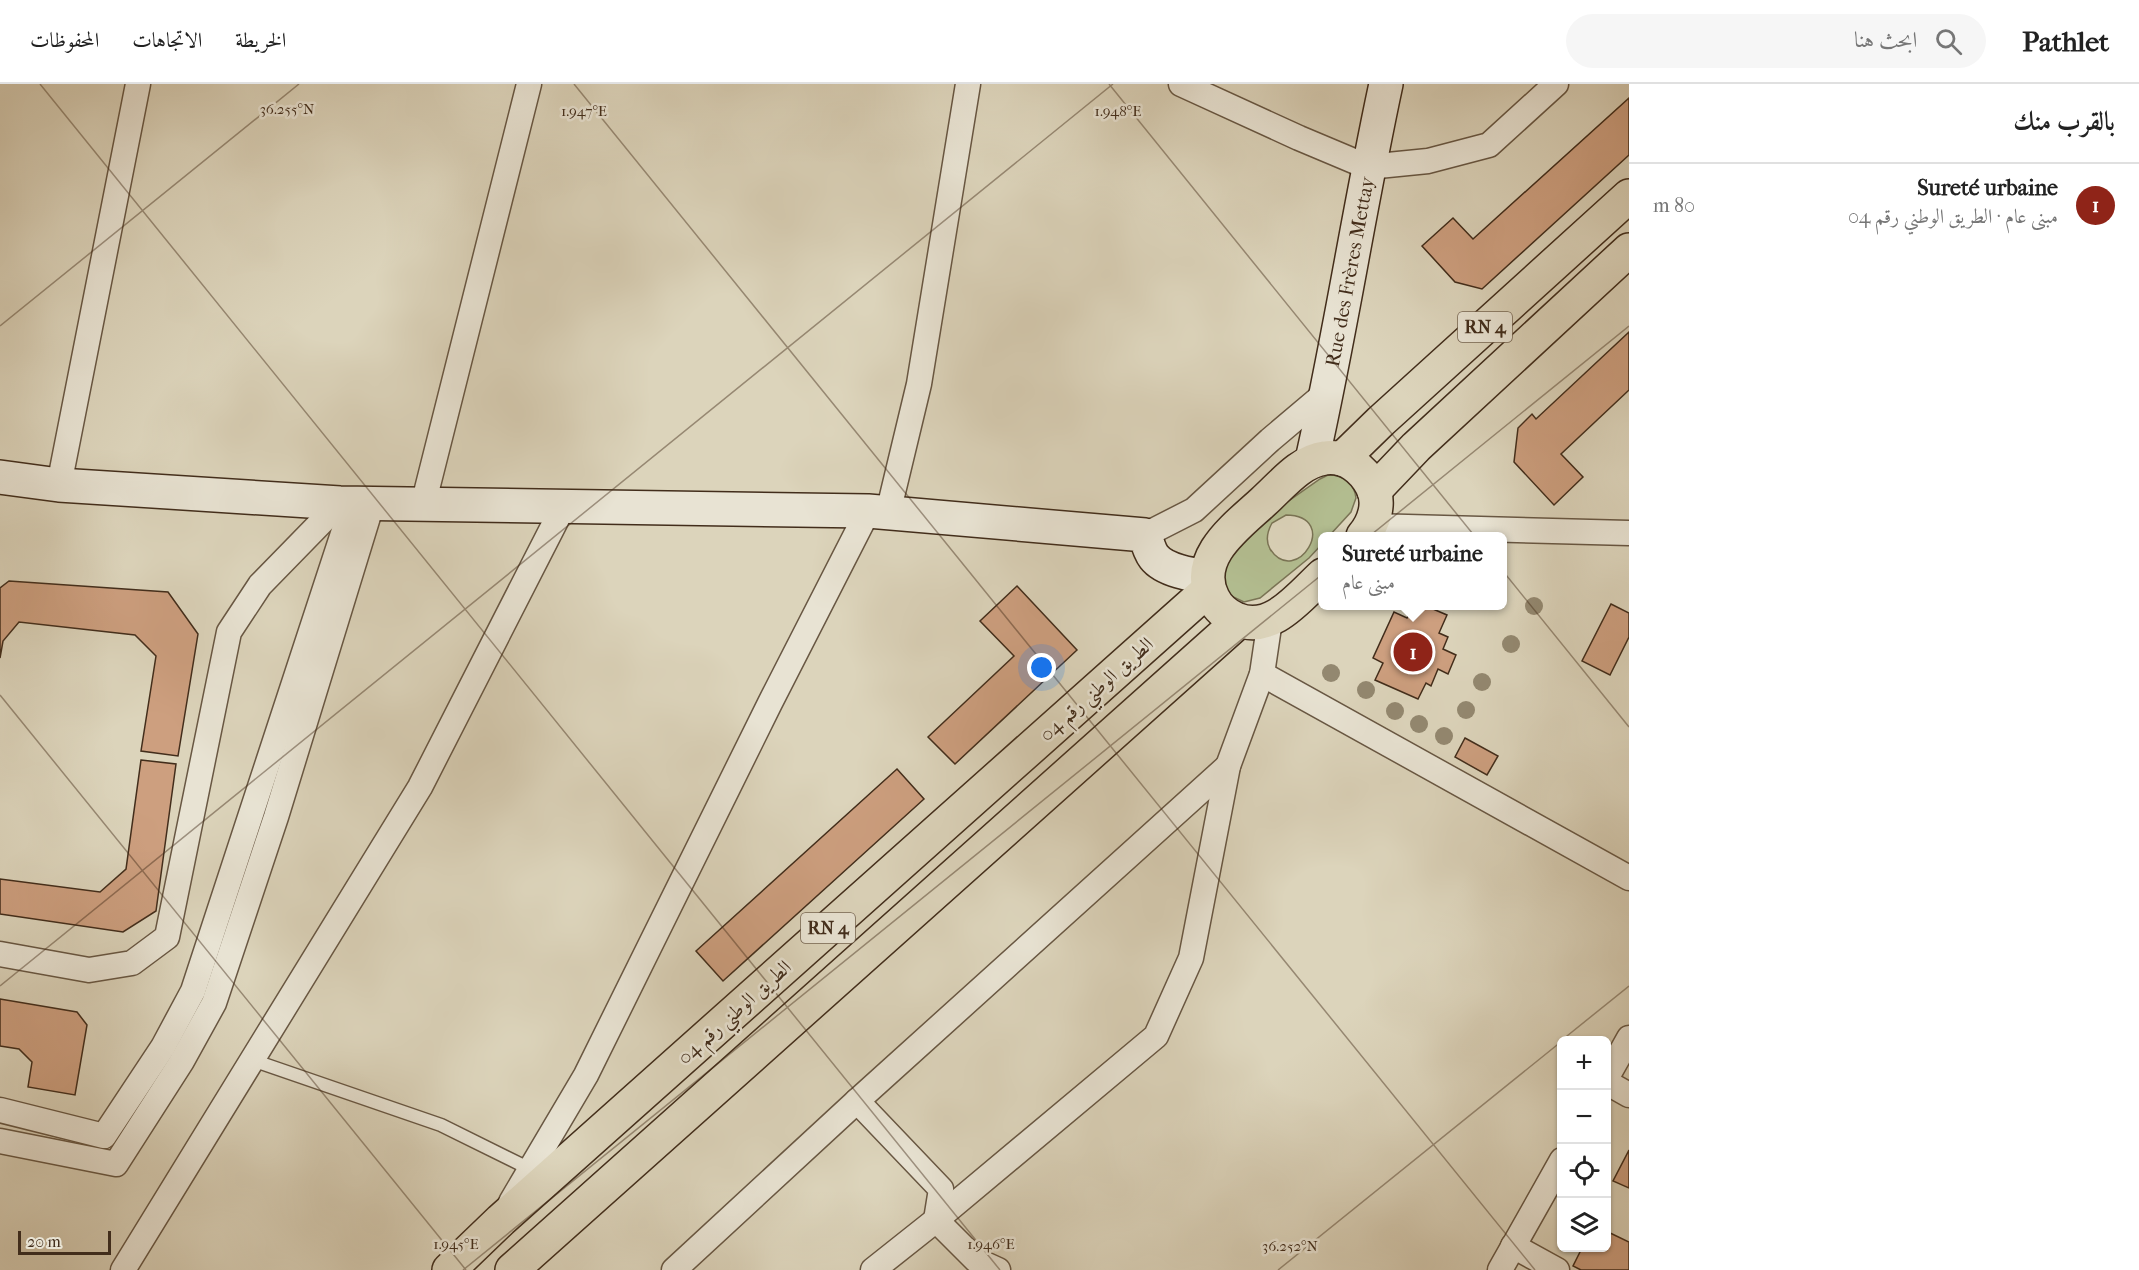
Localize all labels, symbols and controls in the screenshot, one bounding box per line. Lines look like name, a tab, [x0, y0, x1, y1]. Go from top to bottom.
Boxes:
search box	[1566, 14, 1986, 68]
icon: search	[1932, 25, 1965, 58]
text: Pathlet	[2022, 25, 2109, 58]
text: ابحث هنا	[1854, 27, 1917, 53]
text: المحفوظات	[30, 28, 99, 52]
text: الاتجاهات	[132, 28, 202, 52]
text: الخريطة	[235, 28, 286, 52]
text: 36.255°N	[260, 100, 315, 118]
text: 1.947°E	[561, 102, 607, 120]
text: 1.948°E	[1095, 102, 1141, 120]
text: بالقرب منك	[2013, 106, 2115, 137]
street label: Rue des Frères Mettay	[1321, 173, 1379, 369]
text: Sureté urbaine	[1917, 175, 2058, 201]
text: 80 m	[1653, 194, 1695, 217]
text: 1	[2092, 194, 2099, 217]
text: مبنى عام · الطريق الوطني رقم 04	[1848, 205, 2058, 228]
road number: RN 4	[1458, 312, 1512, 342]
popup	[1318, 532, 1507, 610]
text: Sureté urbaine	[1342, 541, 1483, 567]
text: مبنى عام	[1342, 571, 1395, 594]
pin: 1	[1394, 630, 1432, 674]
street label: الطريق الوطني رقم 04	[1035, 632, 1162, 751]
your location	[1027, 653, 1056, 682]
road number: RN 4	[801, 913, 855, 943]
street label: الطريق الوطني رقم 04	[673, 955, 800, 1074]
map controls	[1557, 1036, 1611, 1252]
button: +	[1557, 1036, 1611, 1090]
button: −	[1557, 1090, 1611, 1144]
button: locate	[1557, 1144, 1611, 1198]
button: layers	[1557, 1198, 1611, 1252]
scale bar	[18, 1228, 111, 1256]
text: 20 m	[27, 1232, 61, 1251]
text: 1.945°E	[433, 1235, 479, 1253]
text: 1.946°E	[967, 1235, 1015, 1253]
text: 36.252°N	[1262, 1237, 1319, 1255]

